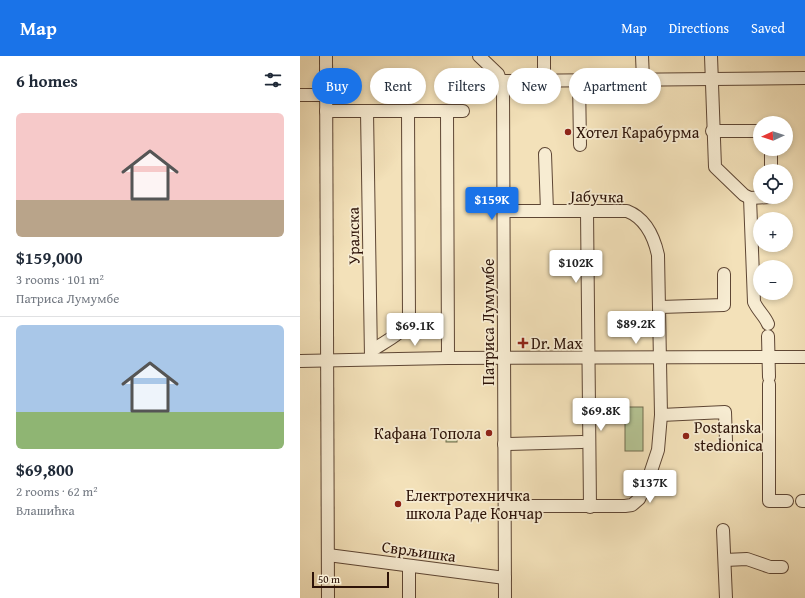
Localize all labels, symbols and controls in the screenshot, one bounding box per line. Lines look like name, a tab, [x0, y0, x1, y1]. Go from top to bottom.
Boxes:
text: Map	[20, 14, 57, 42]
text: Map	[621, 18, 647, 38]
text: Directions	[669, 18, 729, 38]
text: Saved	[751, 18, 785, 38]
text: 6 homes	[16, 68, 78, 93]
chip: Buy	[312, 68, 362, 104]
chip: Rent	[370, 68, 426, 104]
chip: Filters	[434, 68, 499, 104]
chip: New	[507, 68, 561, 104]
chip: Apartment	[569, 68, 661, 104]
icon: filters	[262, 69, 284, 91]
north arrow	[753, 116, 793, 156]
map controls	[753, 116, 793, 300]
place label: Хотел Карабурма	[576, 120, 700, 144]
marker: Хотел Карабурма	[563, 127, 573, 137]
icon: home	[114, 139, 186, 211]
button: locate	[753, 164, 793, 204]
street label: Јабучка	[568, 183, 624, 208]
pin: $159K	[464, 187, 520, 221]
text: $159K	[474, 190, 510, 209]
street label: Уралска	[340, 206, 366, 265]
button: +	[753, 212, 793, 252]
text: $159,000	[16, 245, 82, 270]
pin: $102K	[548, 250, 604, 284]
text: $102K	[558, 253, 594, 272]
street label: Патриса Лумумбе	[476, 258, 500, 386]
button: −	[753, 260, 793, 300]
text: 3 rooms · 101 m²	[16, 270, 104, 289]
text: Патриса Лумумбе	[16, 289, 119, 308]
pin: $89.2K	[603, 311, 669, 345]
pin: $69.1K	[382, 313, 448, 347]
text: $89.2K	[617, 314, 655, 333]
text: $69.1K	[396, 316, 434, 335]
place label: Dr. Max	[531, 331, 583, 355]
marker: Dr. Max	[518, 338, 528, 348]
icon: home	[114, 351, 186, 423]
pin: $69.8K	[568, 398, 634, 432]
text: $69.8K	[582, 401, 620, 420]
place label: Postanska stedionica	[694, 415, 763, 457]
place label: Кафана Топола	[374, 421, 481, 445]
marker: Кафана Топола	[484, 428, 494, 438]
marker: Postanska stedionica	[681, 431, 691, 441]
text: $69,800	[16, 457, 74, 482]
pin: $137K	[622, 470, 678, 504]
text: $137K	[632, 473, 668, 492]
text: 2 rooms · 62 m²	[16, 482, 98, 501]
place label: Електротехничка школа Раде Кончар	[406, 483, 543, 525]
marker: Електротехничка школа Раде Кончар	[393, 499, 403, 509]
text: Влашићка	[16, 501, 75, 520]
street label: Сврљишка	[380, 534, 458, 568]
scale bar	[312, 570, 389, 589]
text: 50 m	[318, 571, 340, 587]

